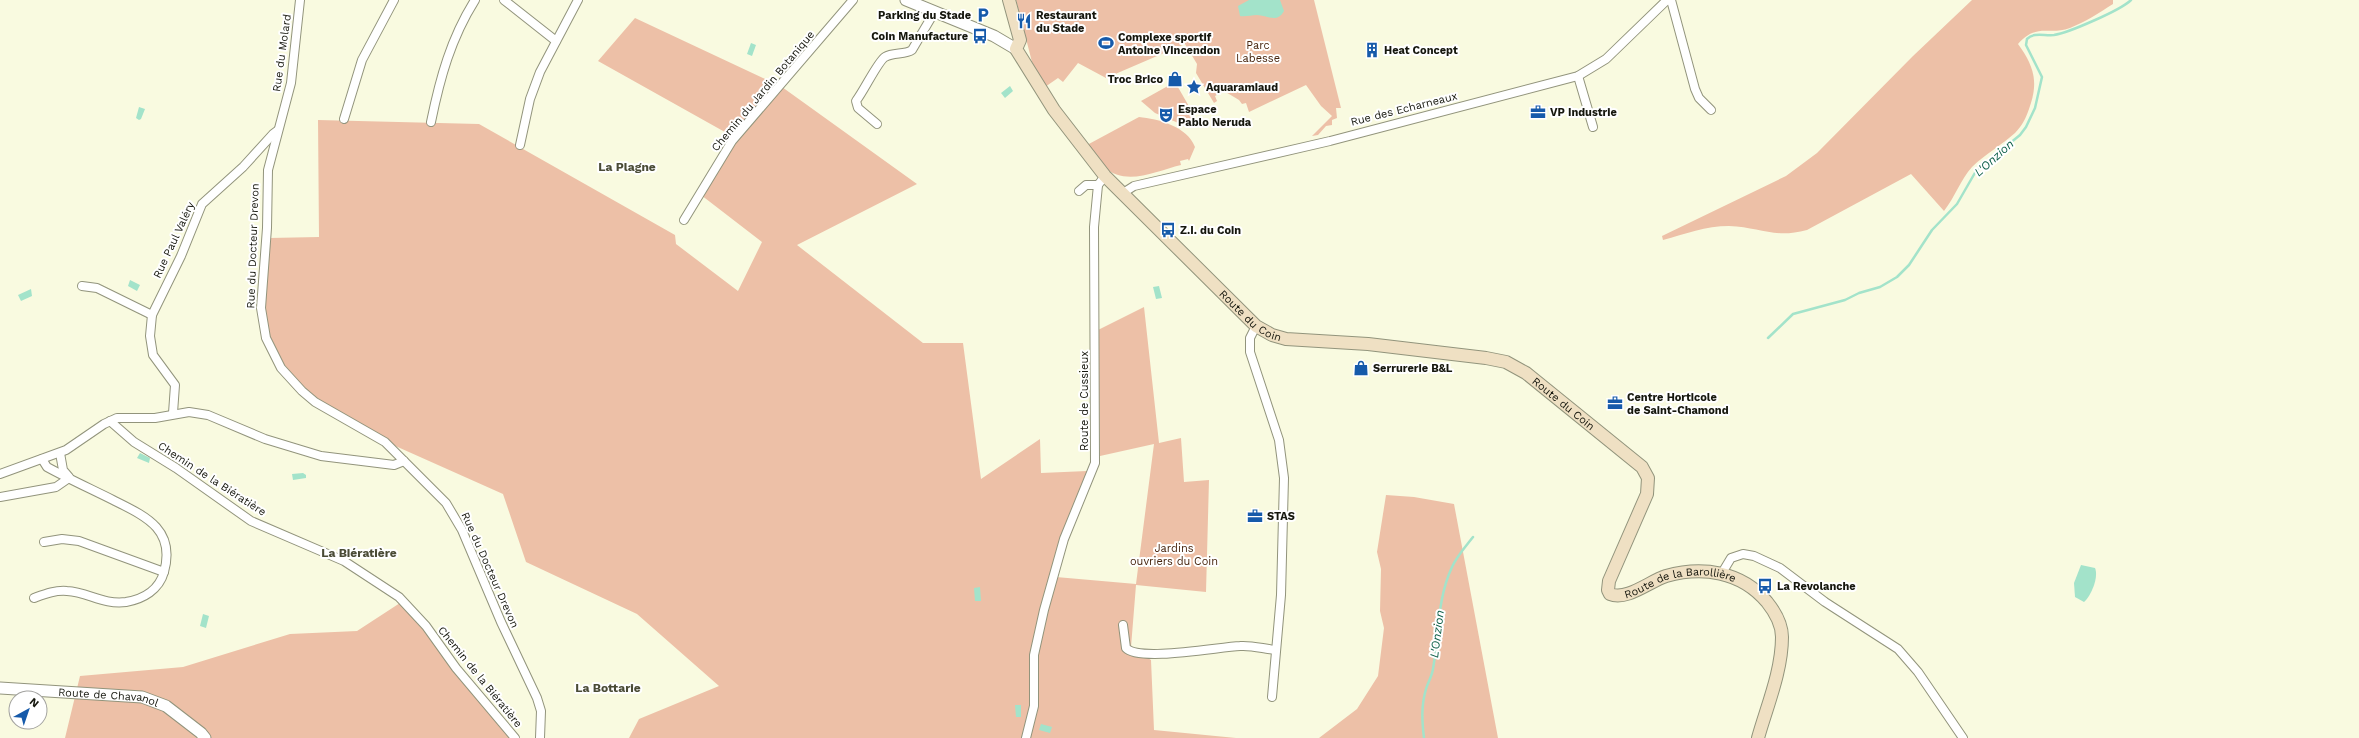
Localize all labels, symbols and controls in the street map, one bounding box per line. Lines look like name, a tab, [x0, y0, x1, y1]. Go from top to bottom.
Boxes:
parking icon: Parking du Stade	[974, 6, 992, 24]
place label: Parking du Stade	[878, 9, 971, 22]
place label: Restaurant du Stade	[1036, 9, 1097, 35]
restaurant icon: Restaurant du Stade	[1015, 12, 1033, 30]
street label: Rue du Molard	[270, 13, 294, 93]
bus stop icon: Coin Manufacture	[971, 27, 989, 45]
street label: Chemin du Jardin Botanique	[709, 28, 817, 154]
place label: Coin Manufacture	[871, 30, 968, 43]
place label: Complexe sportif Antoine Vincendon	[1118, 31, 1220, 57]
sports icon: Complexe sportif Antoine Vincendon	[1097, 34, 1115, 52]
park label: Parc Labesse	[1236, 39, 1280, 65]
building icon: Heat Concept	[1363, 41, 1381, 59]
place label: Heat Concept	[1384, 44, 1458, 57]
shop icon: Troc Brico	[1166, 70, 1184, 88]
place label: Troc Brico	[1108, 73, 1163, 86]
place icon: Aquaramiaud	[1185, 78, 1203, 96]
place label: Aquaramiaud	[1206, 81, 1278, 94]
street label: Rue des Echarneaux	[1349, 89, 1459, 129]
place label: Espace Pablo Neruda	[1178, 103, 1252, 129]
office icon: VP Industrie	[1529, 103, 1547, 121]
theatre icon: Espace Pablo Neruda	[1157, 106, 1175, 124]
place label: VP Industrie	[1550, 106, 1617, 119]
water label: L'Onzion	[1971, 137, 2017, 179]
district label: La Plagne	[598, 160, 656, 174]
street label: Rue du Docteur Drevon	[244, 183, 262, 309]
street label: Rue Paul Valéry	[151, 199, 198, 280]
bus stop icon: Z.I. du Coin	[1159, 221, 1177, 239]
place label: Z.I. du Coin	[1180, 224, 1241, 237]
street label: Route du Coin	[1217, 287, 1283, 344]
street label: Route de Cussieux	[1078, 351, 1091, 451]
shop icon: Serrurerie B&L	[1352, 359, 1370, 377]
place label: Serrurerie B&L	[1373, 362, 1453, 375]
street label: Route du Coin	[1530, 374, 1597, 433]
place label: Centre Horticole de Saint-Chamond	[1627, 391, 1729, 417]
office icon: Centre Horticole de Saint-Chamond	[1606, 394, 1624, 412]
street label: Chemin de la Biératière	[156, 439, 268, 519]
office icon: STAS	[1246, 507, 1264, 525]
street label: Rue du Docteur Drevon	[459, 510, 521, 630]
place label: STAS	[1267, 510, 1295, 523]
park label: Jardins ouvriers du Coin	[1130, 542, 1218, 568]
district label: La Biératière	[321, 546, 397, 560]
street label: Route de la Barollière	[1623, 565, 1738, 601]
bus stop icon: La Revolanche	[1756, 577, 1774, 595]
place label: La Revolanche	[1777, 580, 1856, 593]
water label: L'Onzion	[1427, 609, 1447, 659]
street label: Chemin de la Biératière	[435, 624, 525, 730]
district label: La Bottarie	[575, 681, 641, 695]
street label: Route de Chavanol	[58, 685, 161, 709]
north arrow	[8, 690, 48, 730]
text: N	[27, 695, 41, 710]

